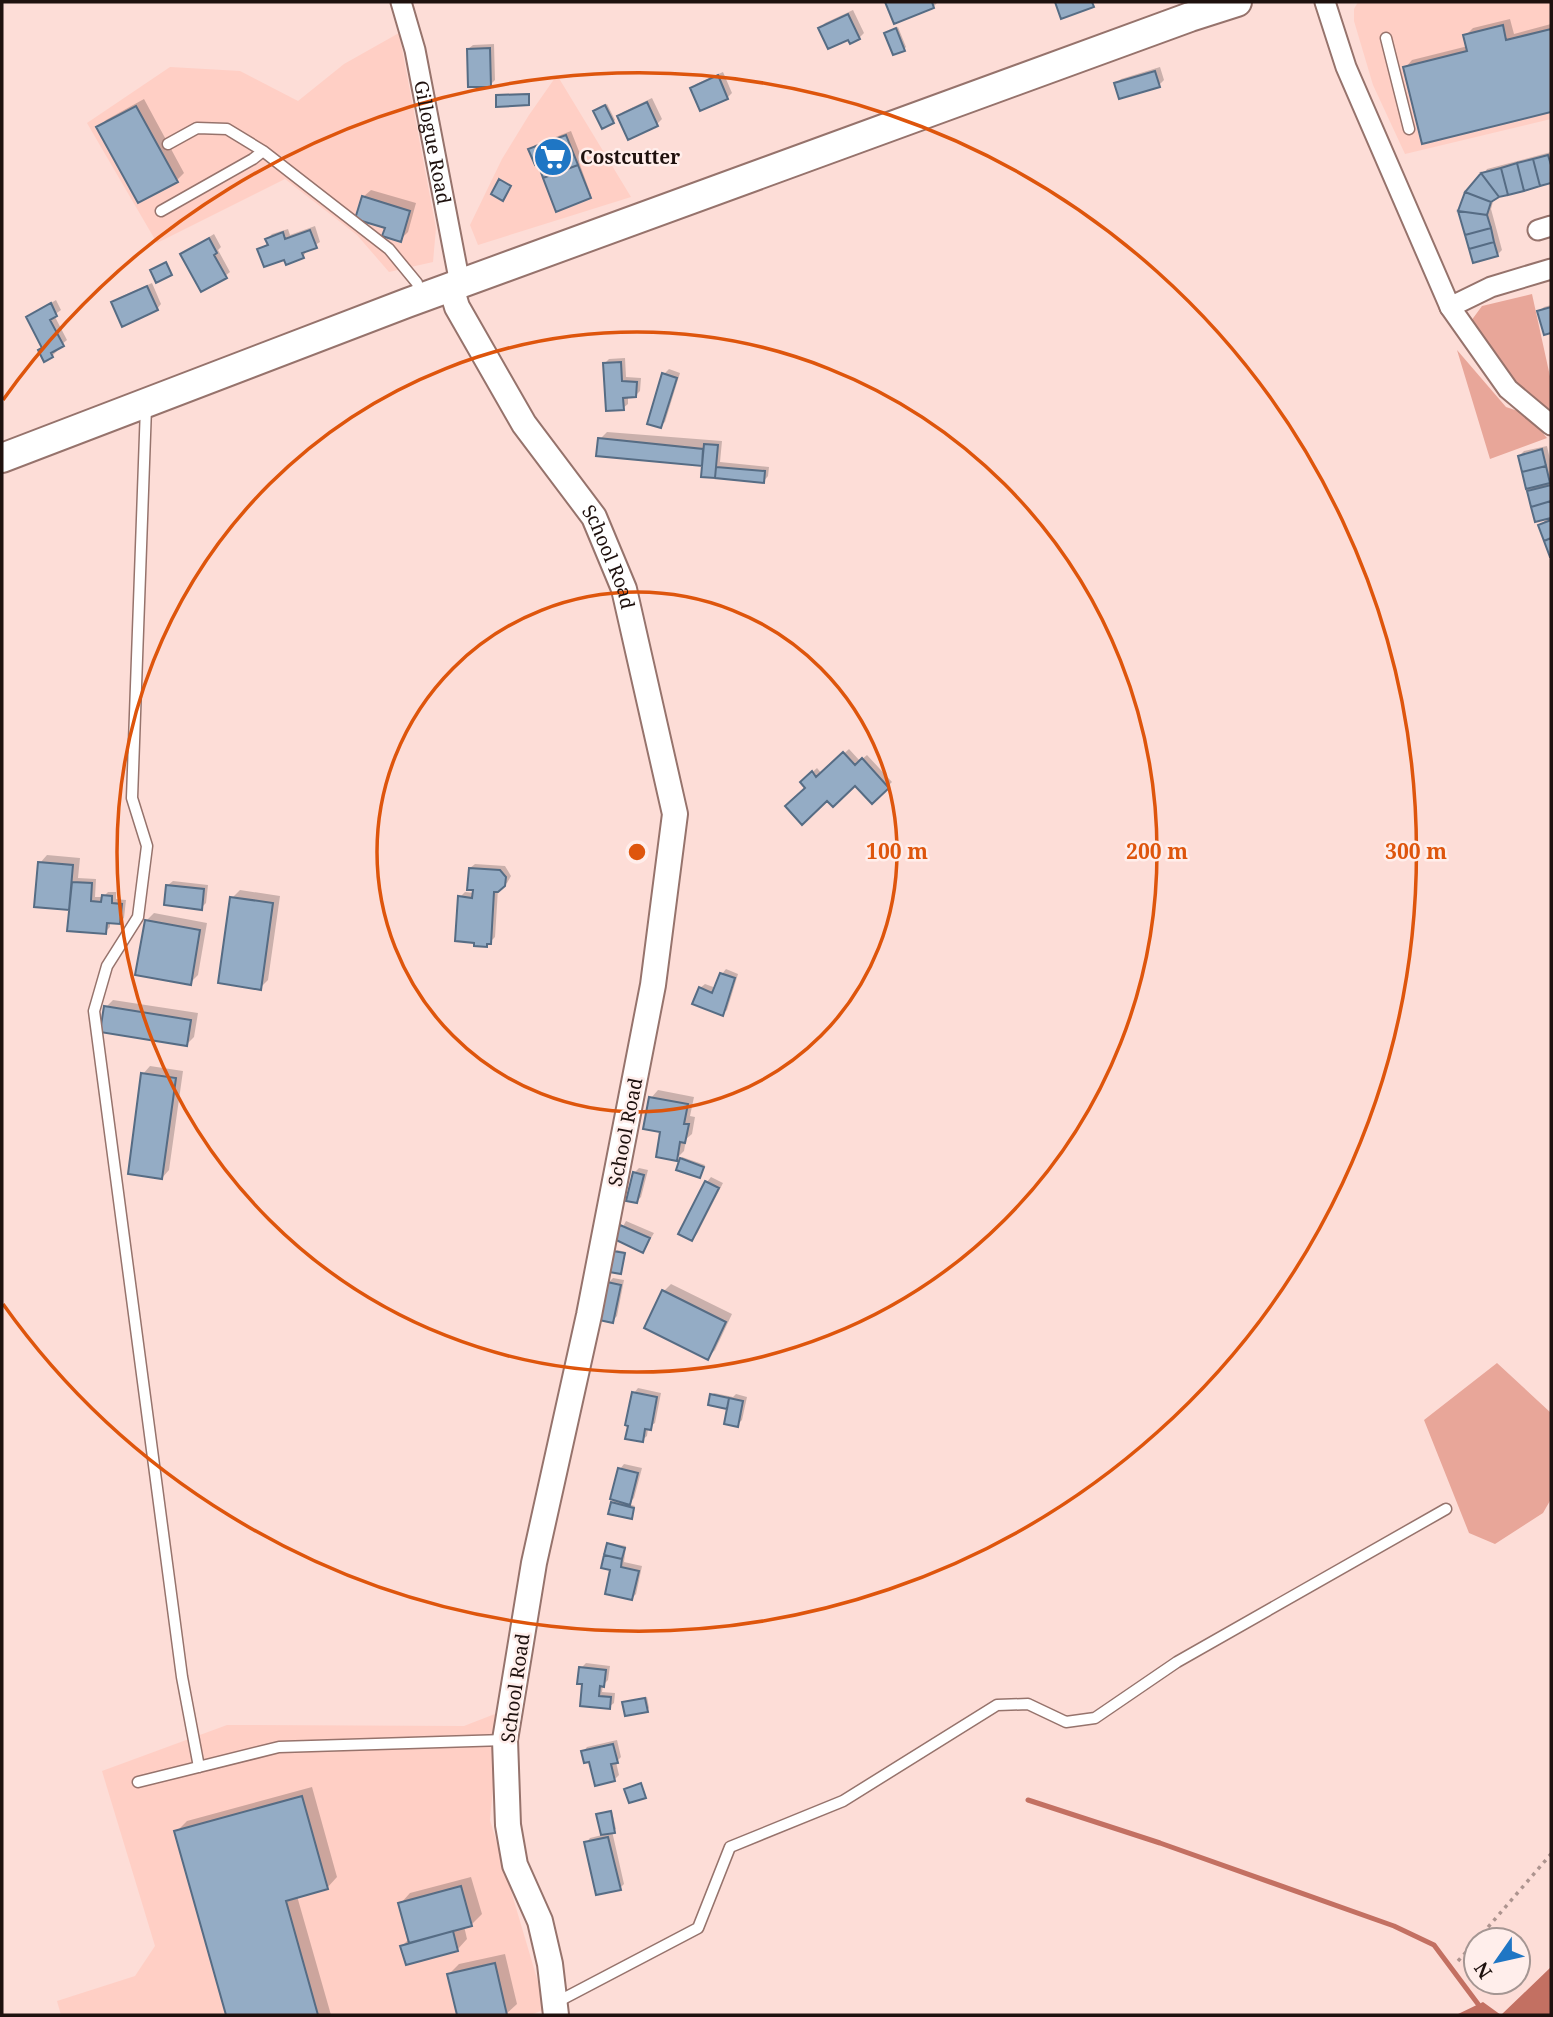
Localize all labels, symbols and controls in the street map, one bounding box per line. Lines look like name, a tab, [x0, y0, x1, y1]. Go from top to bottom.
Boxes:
street label: Gillogue Road	[408, 78, 457, 207]
supermarket icon: Costcutter	[532, 136, 574, 178]
place label: Costcutter	[580, 144, 680, 170]
street label: School Road	[576, 499, 641, 612]
text: 100 m	[866, 837, 928, 865]
text: 200 m	[1126, 837, 1188, 865]
text: 300 m	[1385, 837, 1447, 865]
centre of rings	[625, 840, 649, 864]
street label: School Road	[602, 1075, 648, 1189]
street label: School Road	[494, 1631, 536, 1744]
north arrow	[1462, 1926, 1532, 1996]
text: N	[1468, 1957, 1498, 1984]

